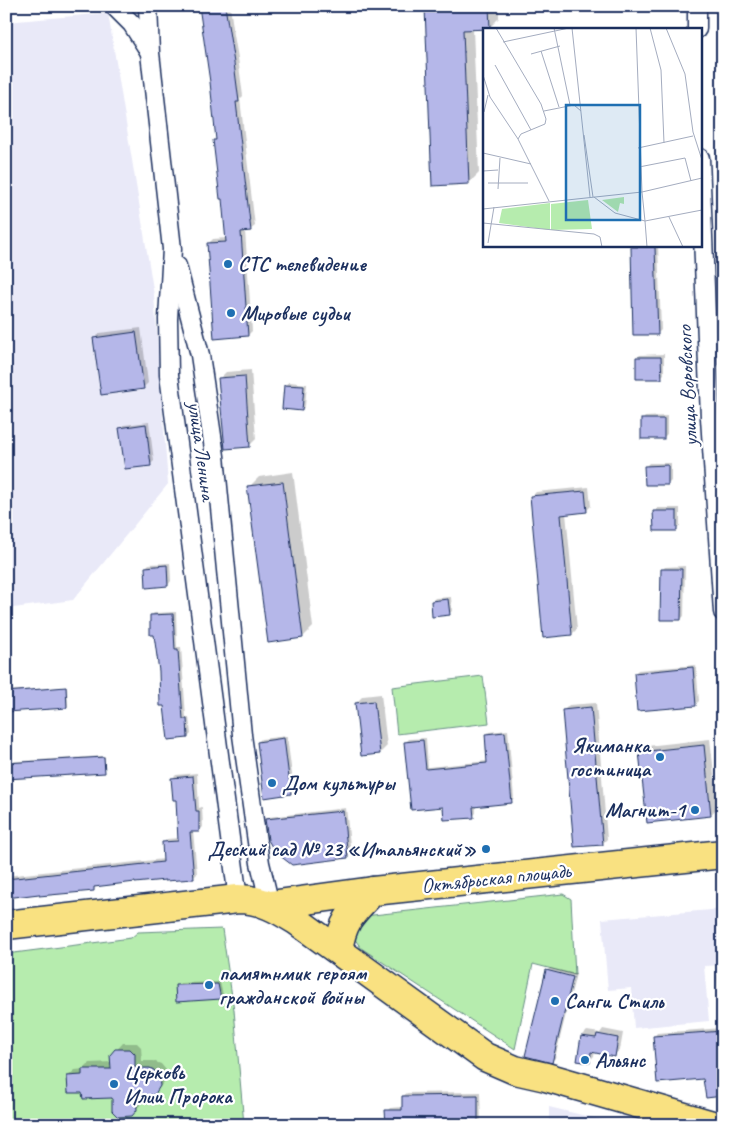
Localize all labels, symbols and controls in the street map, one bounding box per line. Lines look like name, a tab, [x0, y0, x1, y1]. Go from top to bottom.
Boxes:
inset map	[483, 28, 702, 246]
place label: СТС телевидение	[238, 251, 368, 277]
marker: СТС телевидение	[222, 258, 234, 270]
place label: Мировые судьи	[241, 300, 351, 327]
marker: Мировые судьи	[225, 307, 237, 319]
street label: улица Воровского	[671, 323, 703, 449]
street label: улица Ленина	[182, 398, 222, 505]
place label: Якиманка гостиница	[570, 732, 652, 782]
marker: Якиманка гостиница	[654, 751, 666, 763]
place label: Дом культуры	[282, 770, 397, 797]
marker: Дом культуры	[266, 777, 278, 789]
place label: Магнит-1	[605, 797, 688, 823]
marker: Магнит-1	[689, 804, 701, 816]
place label: Деский сад № 23 «Итальянский»	[208, 836, 476, 862]
marker: Деский сад № 23 «Итальянский»	[480, 843, 492, 855]
street label: Октябрьская площадь	[420, 857, 573, 899]
place label: памятнмик героям гражданской войны	[219, 960, 367, 1010]
marker: памятнмик героям гражданской войны	[203, 979, 215, 991]
place label: Санги Стиль	[565, 988, 665, 1014]
marker: Санги Стиль	[549, 995, 561, 1007]
place label: Альянс	[595, 1047, 647, 1073]
marker: Альянс	[579, 1054, 591, 1066]
place label: Церковь Илии Пророка	[124, 1059, 234, 1109]
marker: Церковь Илии Пророка	[108, 1078, 120, 1090]

